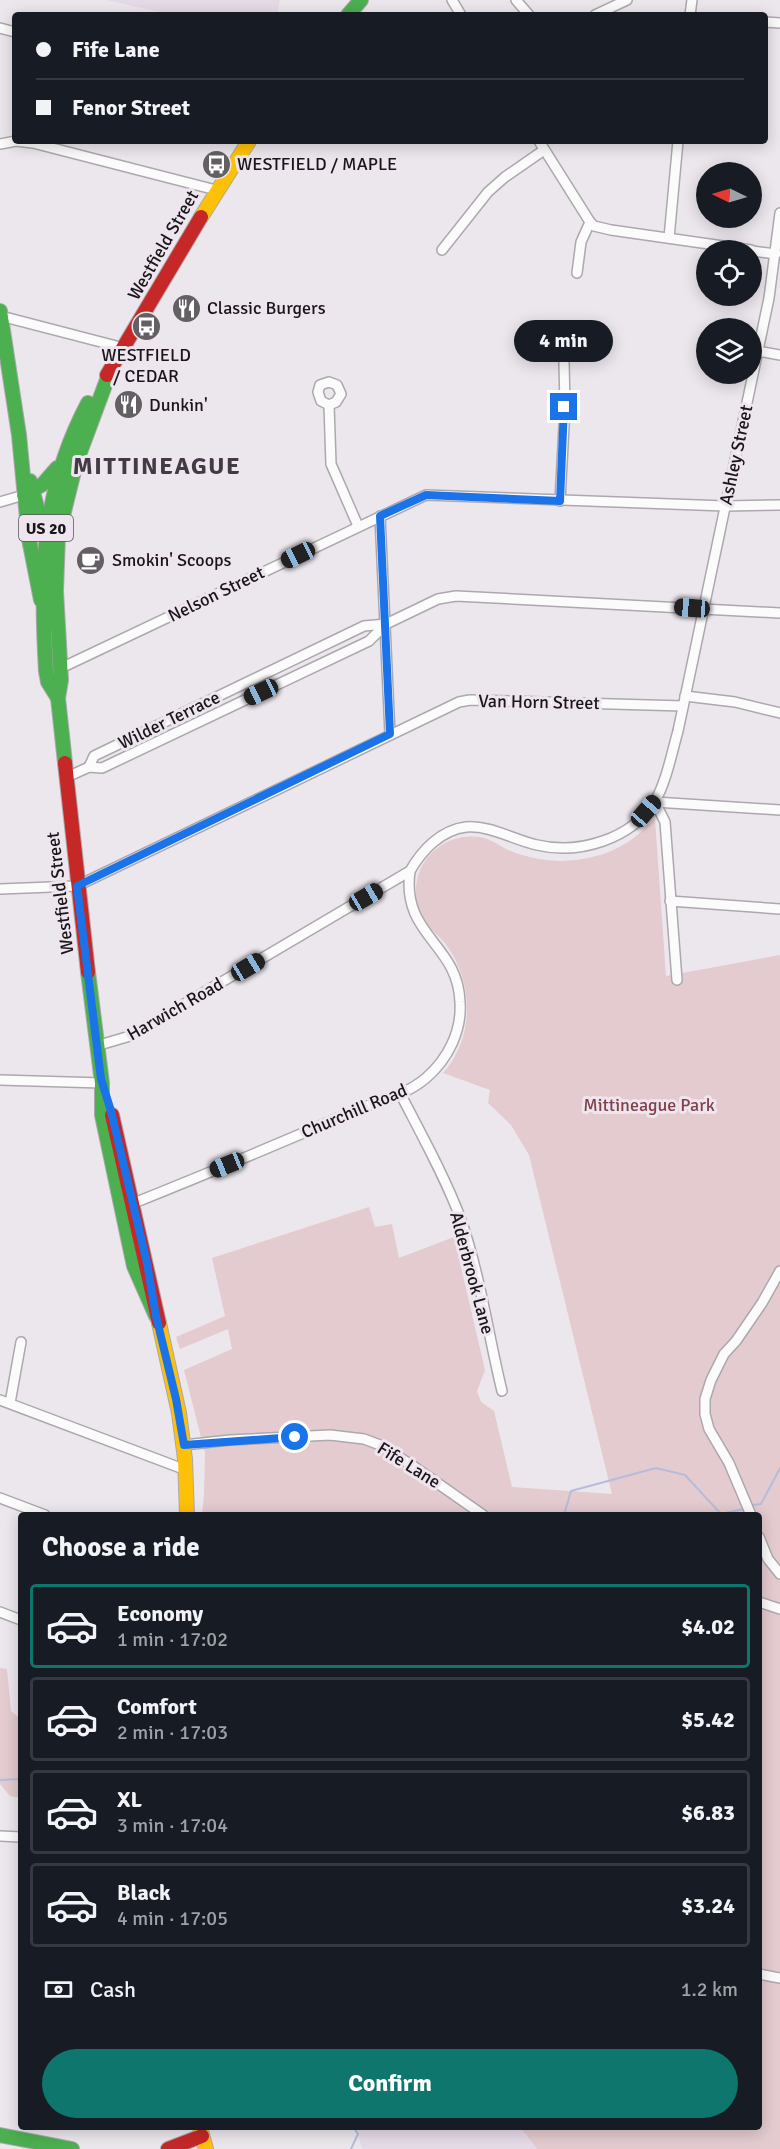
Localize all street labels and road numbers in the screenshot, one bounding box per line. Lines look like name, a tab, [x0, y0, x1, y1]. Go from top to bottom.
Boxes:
street label: Westfield Street	[123, 186, 203, 304]
street label: Ashley Street	[715, 403, 757, 507]
road number: US 20	[19, 515, 73, 541]
street label: Nelson Street	[164, 561, 268, 627]
street label: Wilder Terrace	[115, 686, 223, 754]
street label: Van Horn Street	[478, 690, 600, 714]
street label: Westfield Street	[42, 831, 78, 955]
street label: Harwich Road	[123, 973, 227, 1045]
street label: Churchill Road	[298, 1079, 410, 1143]
street label: Alderbrook Lane	[445, 1209, 499, 1337]
street label: Fife Lane	[373, 1437, 445, 1493]

